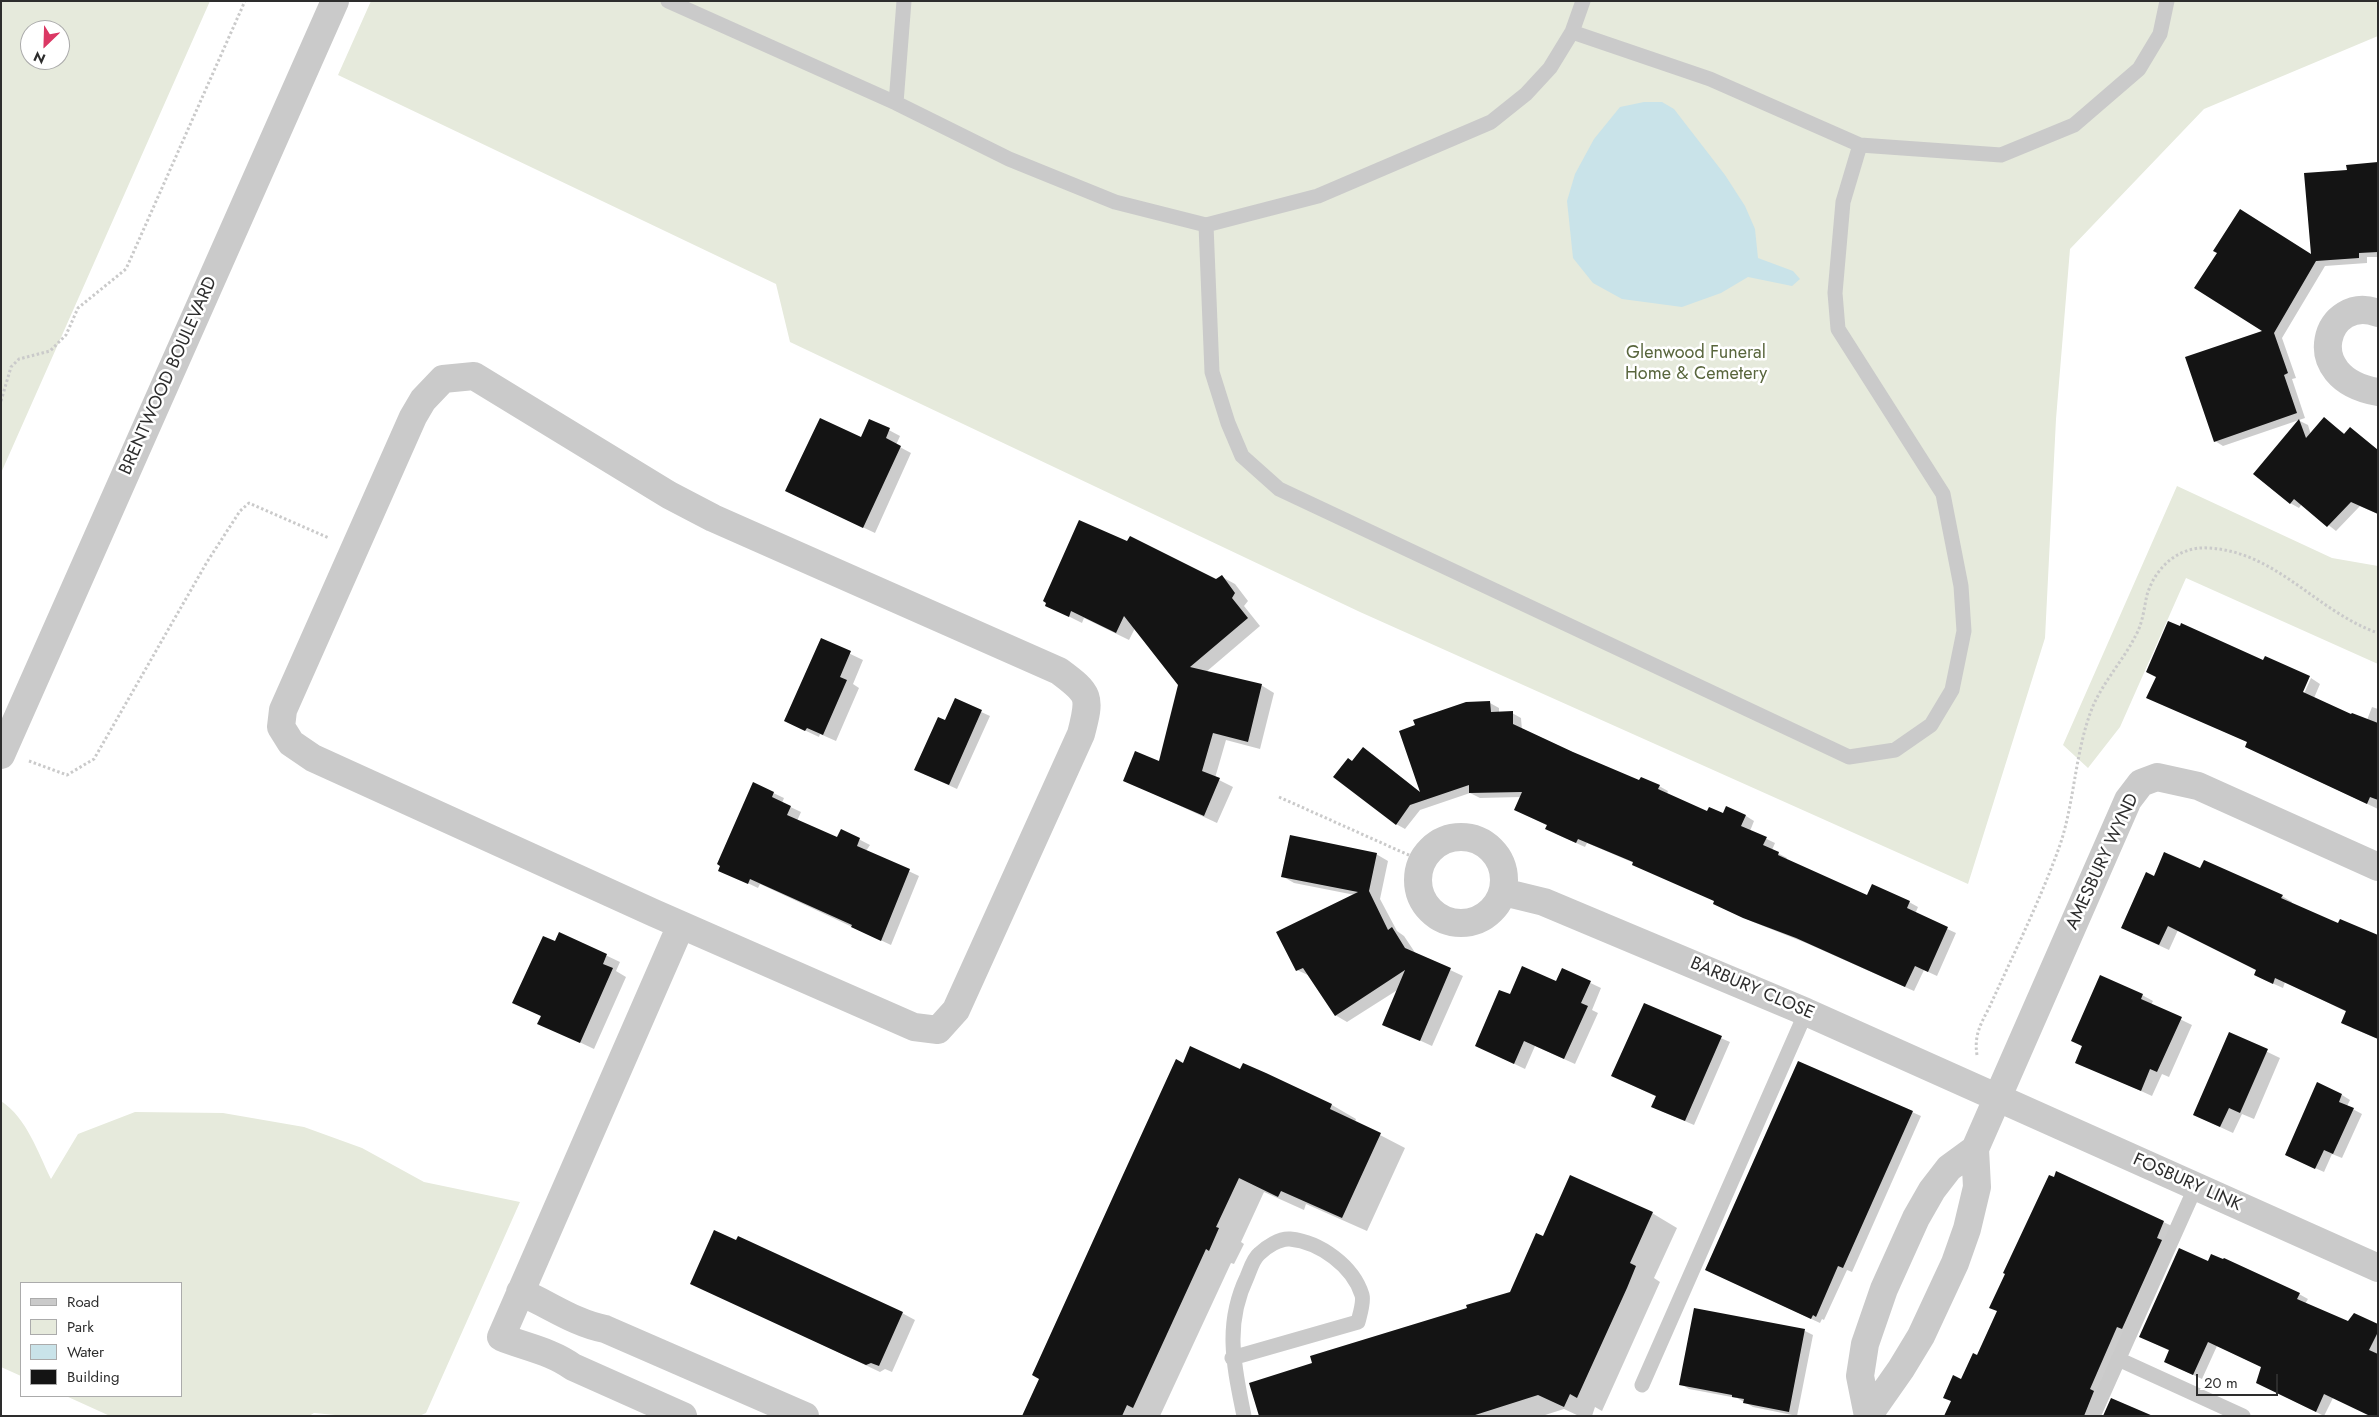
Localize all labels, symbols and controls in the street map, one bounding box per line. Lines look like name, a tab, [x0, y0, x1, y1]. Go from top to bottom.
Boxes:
north arrow	[20, 20, 70, 70]
text: N	[30, 46, 48, 69]
street label: BRENTWOOD BOULEVARD	[116, 274, 222, 478]
park label: Glenwood Funeral Home & Cemetery	[1625, 343, 1767, 386]
street label: AMESBURY WYND	[2062, 790, 2144, 934]
street label: BARBURY CLOSE	[1687, 953, 1817, 1025]
street label: FOSBURY LINK	[2129, 1149, 2245, 1217]
legend	[20, 1282, 182, 1397]
text: Road	[67, 1291, 99, 1313]
text: Park	[67, 1316, 94, 1338]
text: Water	[67, 1341, 104, 1363]
scale bar	[2199, 1364, 2282, 1396]
text: Building	[67, 1366, 119, 1388]
text: 20 m	[2204, 1372, 2238, 1394]

